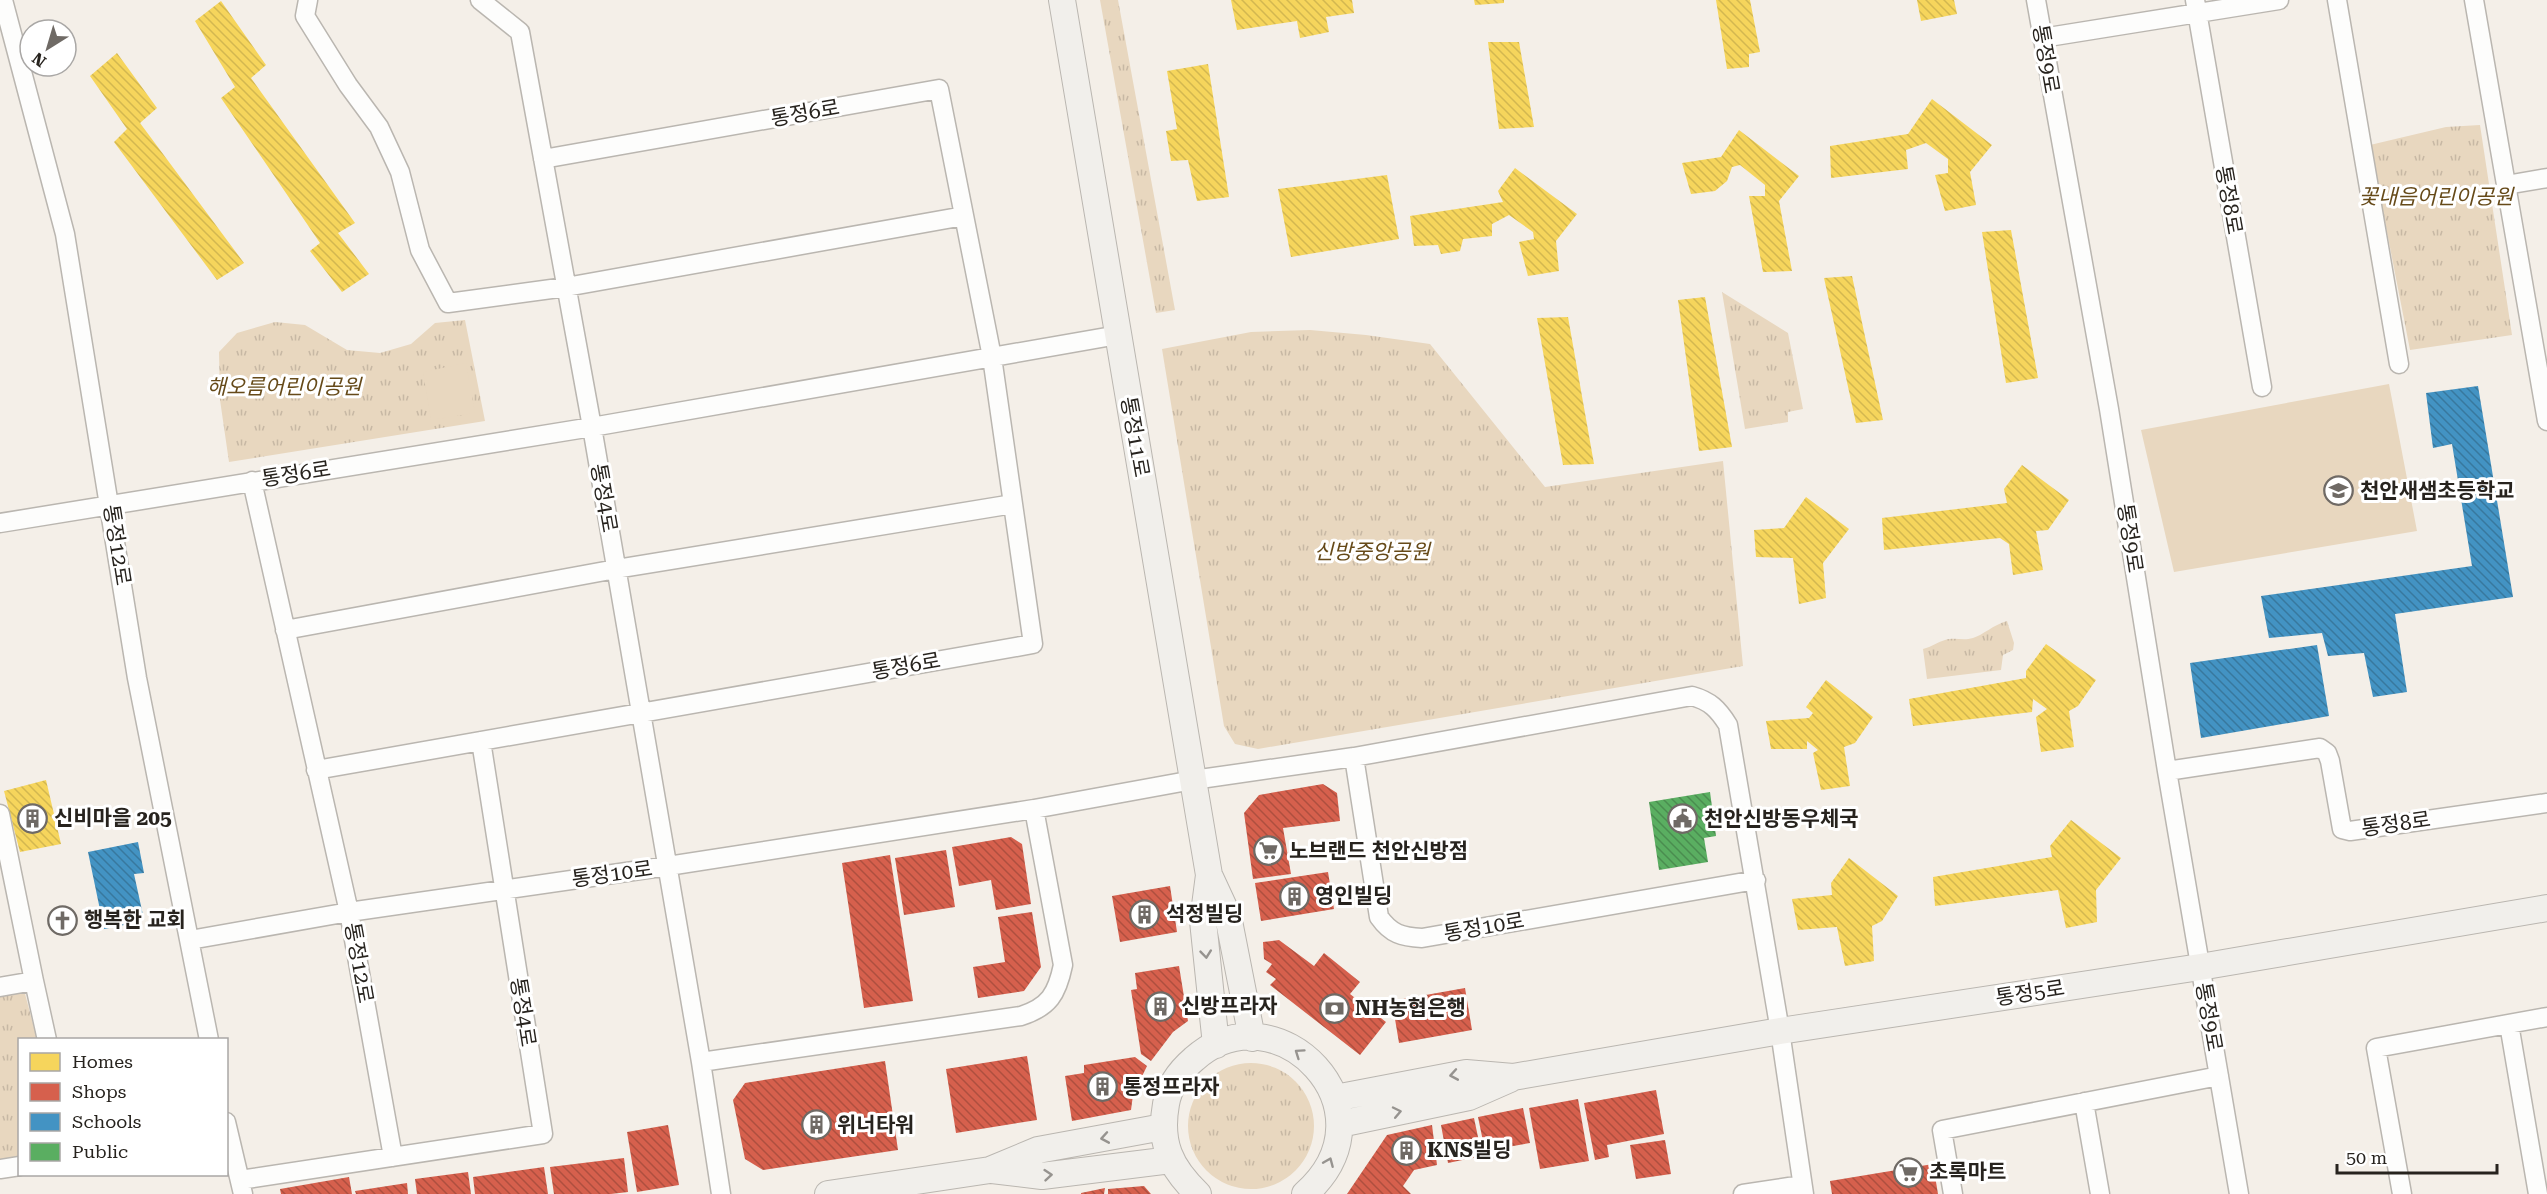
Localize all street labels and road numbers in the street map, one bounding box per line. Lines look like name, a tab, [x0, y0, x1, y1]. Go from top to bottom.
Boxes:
street label: 통정9로	[2028, 23, 2064, 95]
street label: 통정6로	[769, 95, 841, 131]
street label: 통정8로	[2211, 164, 2247, 236]
street label: 통정11로	[1116, 395, 1154, 479]
street label: 통정6로	[260, 457, 332, 491]
street label: 통정4로	[586, 462, 622, 534]
street label: 통정9로	[2113, 502, 2147, 574]
street label: 통정12로	[99, 503, 135, 587]
street label: 통정6로	[870, 648, 942, 684]
street label: 통정8로	[2360, 807, 2432, 841]
street label: 통정10로	[570, 856, 654, 892]
street label: 통정10로	[1442, 908, 1526, 946]
street label: 통정12로	[340, 921, 378, 1005]
street label: 통정4로	[506, 976, 540, 1048]
street label: 통정5로	[1994, 976, 2066, 1010]
street label: 통정9로	[2191, 981, 2227, 1053]

